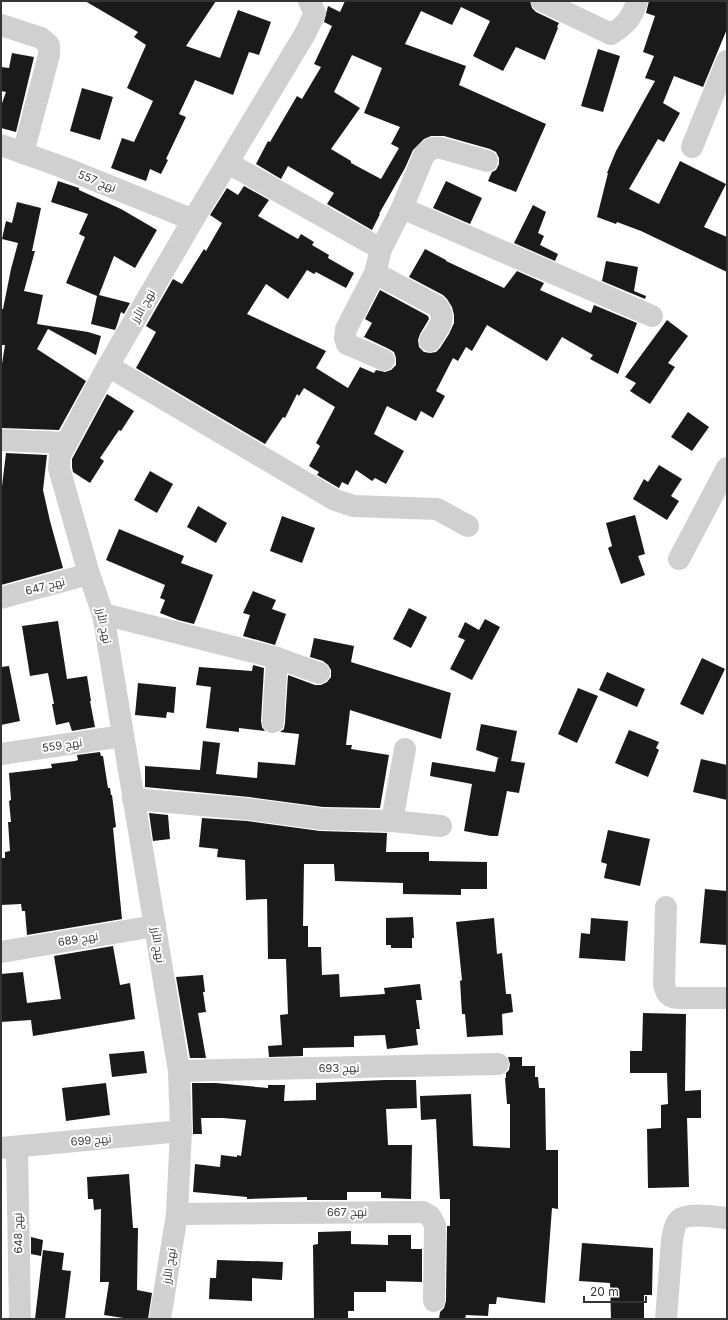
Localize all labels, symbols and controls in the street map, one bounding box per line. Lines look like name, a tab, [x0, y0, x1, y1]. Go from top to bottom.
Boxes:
street label: نهج 557	[76, 167, 118, 196]
street label: نهج الأرز	[127, 287, 159, 326]
street label: نهج 647	[24, 574, 67, 599]
street label: نهج الأرز	[92, 606, 115, 645]
street label: نهج 559	[41, 735, 83, 756]
street label: نهج الأرز	[147, 925, 168, 964]
street label: نهج 689	[57, 929, 99, 950]
street label: نهج 693	[319, 1061, 360, 1076]
street label: نهج 699	[70, 1131, 112, 1150]
street label: نهج 667	[327, 1205, 367, 1220]
street label: نهج 648	[11, 1212, 26, 1254]
street label: نهج الأرز	[159, 1247, 180, 1286]
scale bar	[584, 1278, 646, 1304]
text: 20 m	[590, 1284, 619, 1299]

